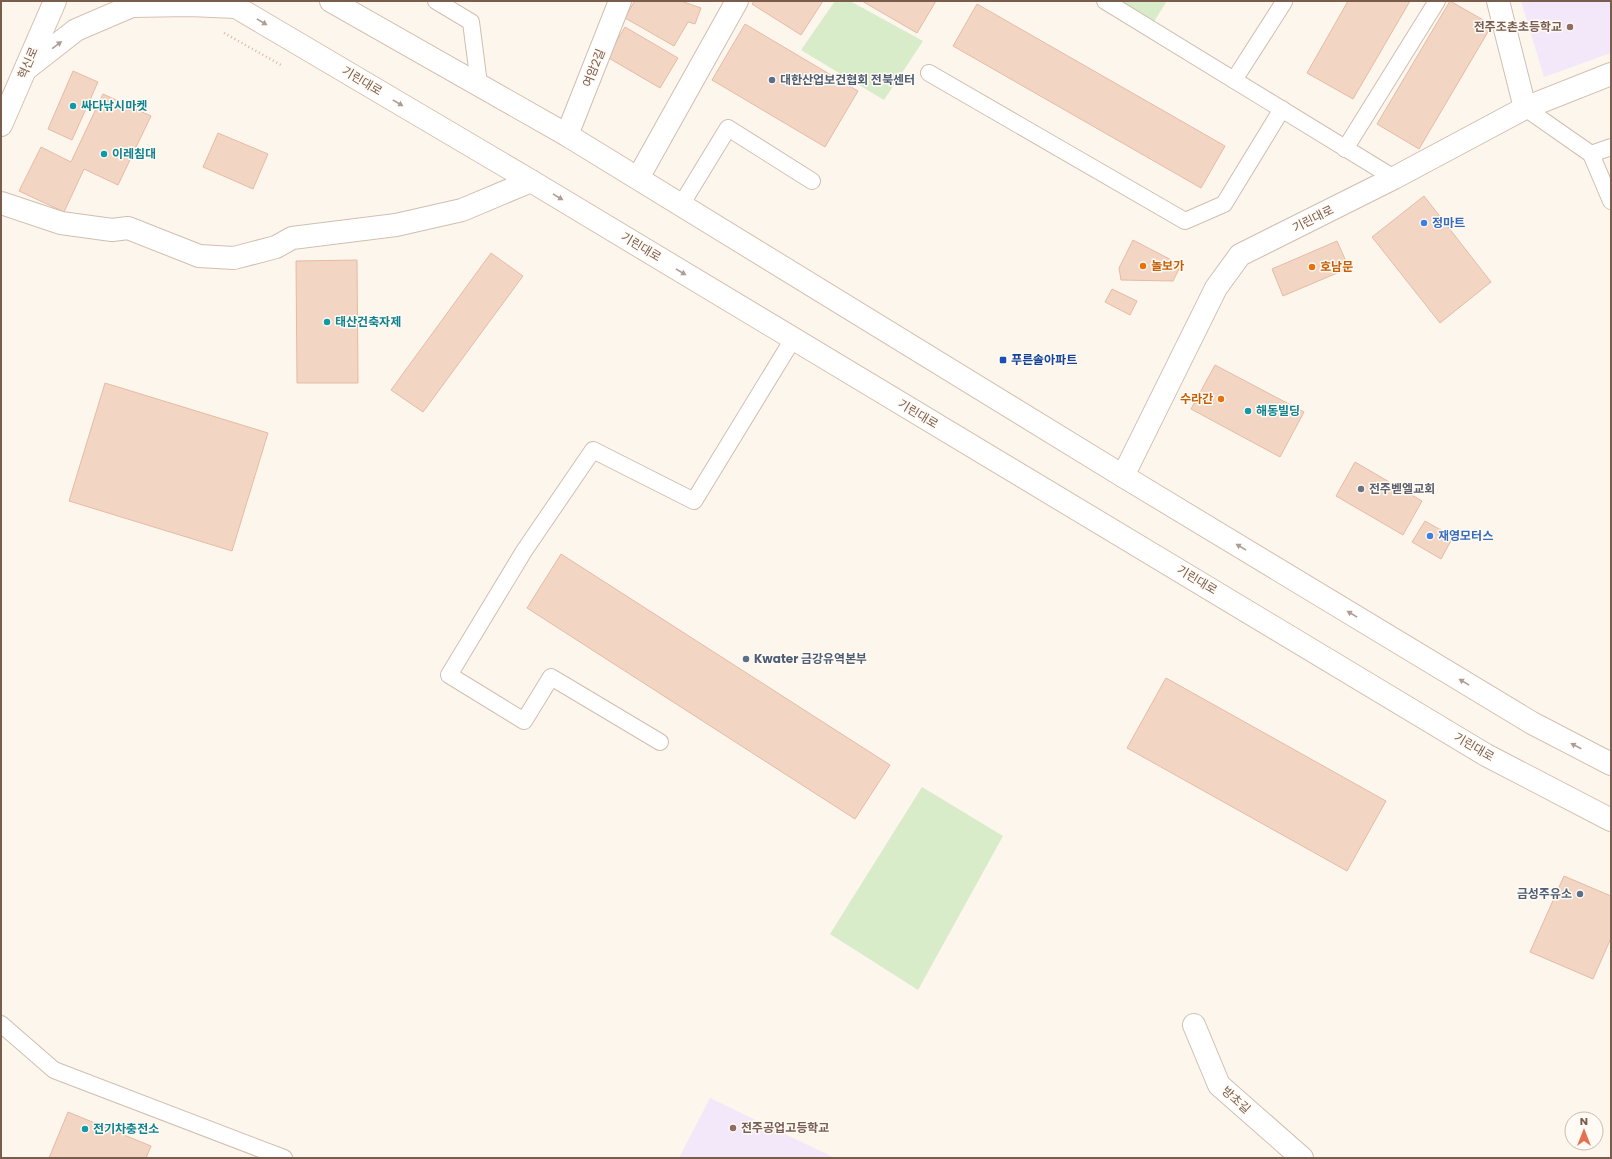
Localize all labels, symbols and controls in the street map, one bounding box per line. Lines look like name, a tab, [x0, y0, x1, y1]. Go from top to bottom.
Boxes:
place label: 전주조촌초등학교	[1474, 18, 1562, 35]
one-way arrow	[256, 19, 268, 26]
marker: 전주조촌초등학교	[1565, 22, 1575, 32]
one-way arrow	[51, 41, 62, 49]
street label: 혁신로	[13, 44, 42, 81]
street label: 여암2길	[578, 46, 609, 90]
street label: 기린대로	[339, 62, 386, 99]
place label: 대한산업보건협회 전북센터	[780, 71, 915, 88]
marker: 대한산업보건협회 전북센터	[767, 75, 777, 85]
place label: 싸다낚시마켓	[81, 97, 147, 114]
one-way arrow	[392, 99, 404, 106]
marker: 싸다낚시마켓	[68, 101, 78, 111]
place label: 이레침대	[112, 145, 156, 162]
marker: 이레침대	[99, 149, 109, 159]
one-way arrow	[552, 194, 564, 201]
street label: 기린대로	[1289, 201, 1336, 236]
place label: 정마트	[1432, 214, 1465, 231]
marker: 정마트	[1419, 218, 1429, 228]
street label: 기린대로	[618, 228, 665, 265]
place label: 놀보가	[1151, 257, 1184, 274]
place label: 호남문	[1320, 258, 1353, 275]
marker: 놀보가	[1138, 261, 1148, 271]
marker: 호남문	[1307, 262, 1317, 272]
one-way arrow	[676, 268, 686, 276]
place label: 태산건축자제	[335, 313, 401, 330]
marker: 태산건축자제	[322, 317, 332, 327]
place label: 푸른솔아파트	[1011, 351, 1077, 368]
marker: 푸른솔아파트	[998, 355, 1008, 365]
place label: 수라간	[1180, 390, 1213, 407]
marker: 수라간	[1216, 394, 1226, 404]
street label: 기린대로	[895, 395, 942, 432]
place label: 해동빌딩	[1256, 402, 1300, 419]
marker: 해동빌딩	[1243, 406, 1253, 416]
place label: 전주벧엘교회	[1369, 480, 1435, 497]
marker: 전주벧엘교회	[1356, 484, 1366, 494]
place label: 재영모터스	[1438, 527, 1493, 544]
marker: 재영모터스	[1425, 531, 1435, 541]
one-way arrow	[1235, 544, 1247, 551]
street label: 기린대로	[1174, 561, 1221, 598]
one-way arrow	[1346, 611, 1358, 618]
place label: Kwater 금강유역본부	[754, 650, 867, 667]
marker: Kwater 금강유역본부	[741, 654, 751, 664]
one-way arrow	[1458, 678, 1470, 685]
street label: 기린대로	[1451, 728, 1498, 765]
one-way arrow	[1571, 743, 1582, 749]
place label: 금성주유소	[1517, 885, 1572, 902]
marker: 금성주유소	[1575, 889, 1585, 899]
street label: 방초길	[1218, 1082, 1254, 1117]
north arrow	[1564, 1111, 1604, 1151]
text: N	[1580, 1113, 1588, 1129]
place label: 전주공업고등학교	[741, 1119, 829, 1136]
place label: 전기차충전소	[93, 1120, 159, 1137]
marker: 전주공업고등학교	[728, 1123, 738, 1133]
marker: 전기차충전소	[80, 1124, 90, 1134]

